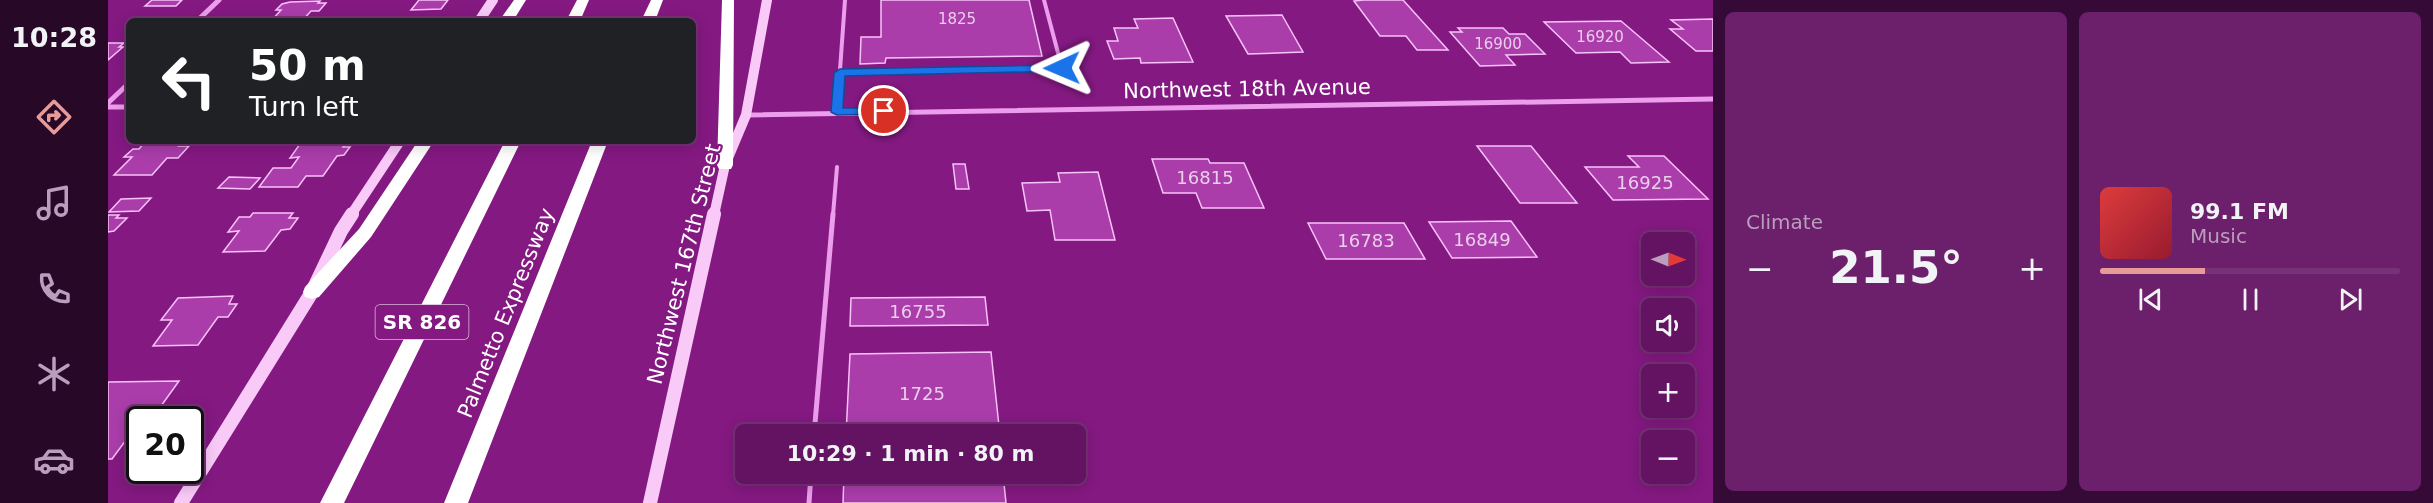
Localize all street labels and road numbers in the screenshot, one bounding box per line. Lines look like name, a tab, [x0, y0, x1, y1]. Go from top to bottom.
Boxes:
street label: Northwest 18th Avenue	[1123, 75, 1371, 103]
street label: Northwest 167th Street	[643, 141, 725, 387]
street label: Palmetto Expressway	[453, 205, 559, 421]
road number: SR 826	[376, 305, 468, 339]

